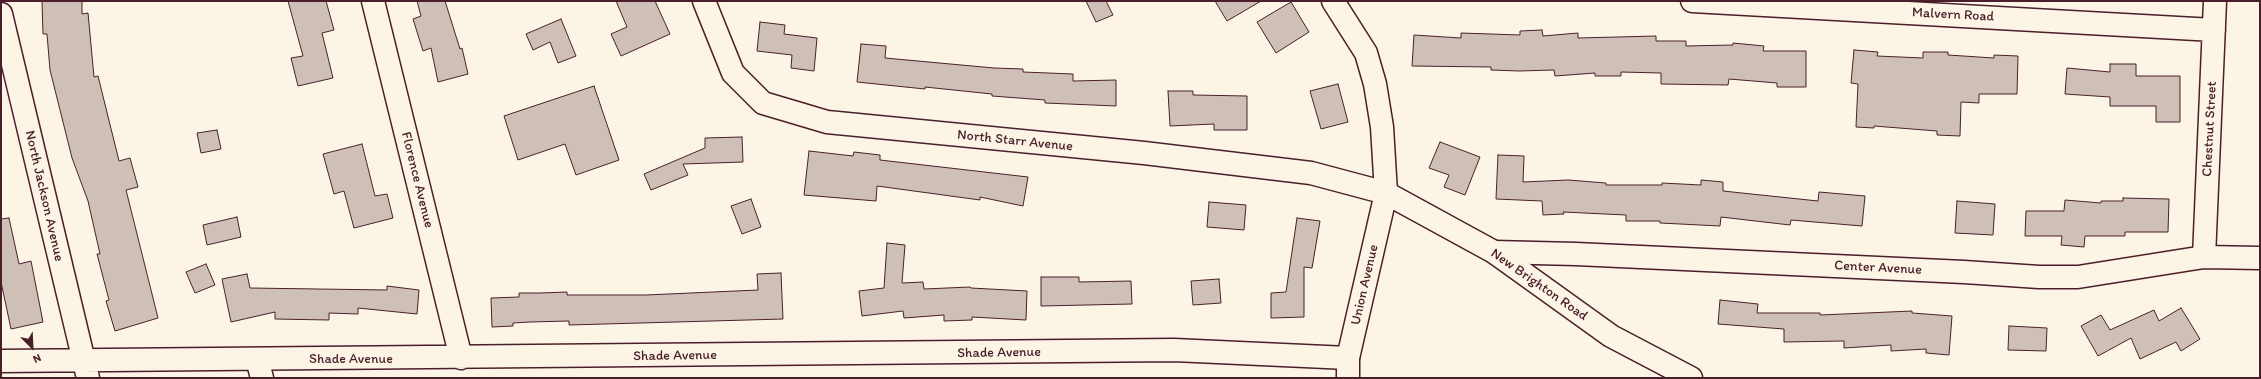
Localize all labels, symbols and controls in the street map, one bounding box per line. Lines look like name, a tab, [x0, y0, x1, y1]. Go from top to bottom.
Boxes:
street label: Malvern Road	[1912, 4, 1994, 26]
street label: Chestnut Street	[2199, 81, 2221, 177]
street label: North Starr Avenue	[956, 127, 1074, 155]
street label: North Jackson Avenue	[21, 129, 67, 263]
street label: Florence Avenue	[397, 130, 437, 230]
street label: Union Avenue	[1348, 243, 1382, 327]
street label: New Brighton Road	[1487, 245, 1591, 325]
street label: Center Avenue	[1834, 257, 1922, 279]
north arrow	[12, 327, 52, 367]
street label: Shade Avenue	[957, 344, 1041, 362]
street label: Shade Avenue	[633, 347, 717, 365]
text: N	[31, 351, 43, 366]
street label: Shade Avenue	[309, 351, 393, 367]

